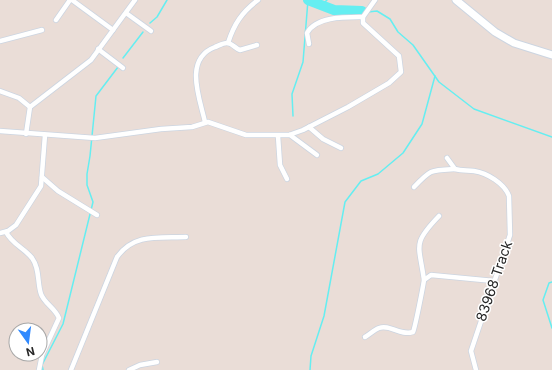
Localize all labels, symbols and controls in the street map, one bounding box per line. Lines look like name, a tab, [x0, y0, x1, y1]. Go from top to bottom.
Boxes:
street label: 83968 Track	[472, 238, 515, 323]
north arrow	[8, 322, 48, 362]
text: N	[25, 344, 36, 360]

